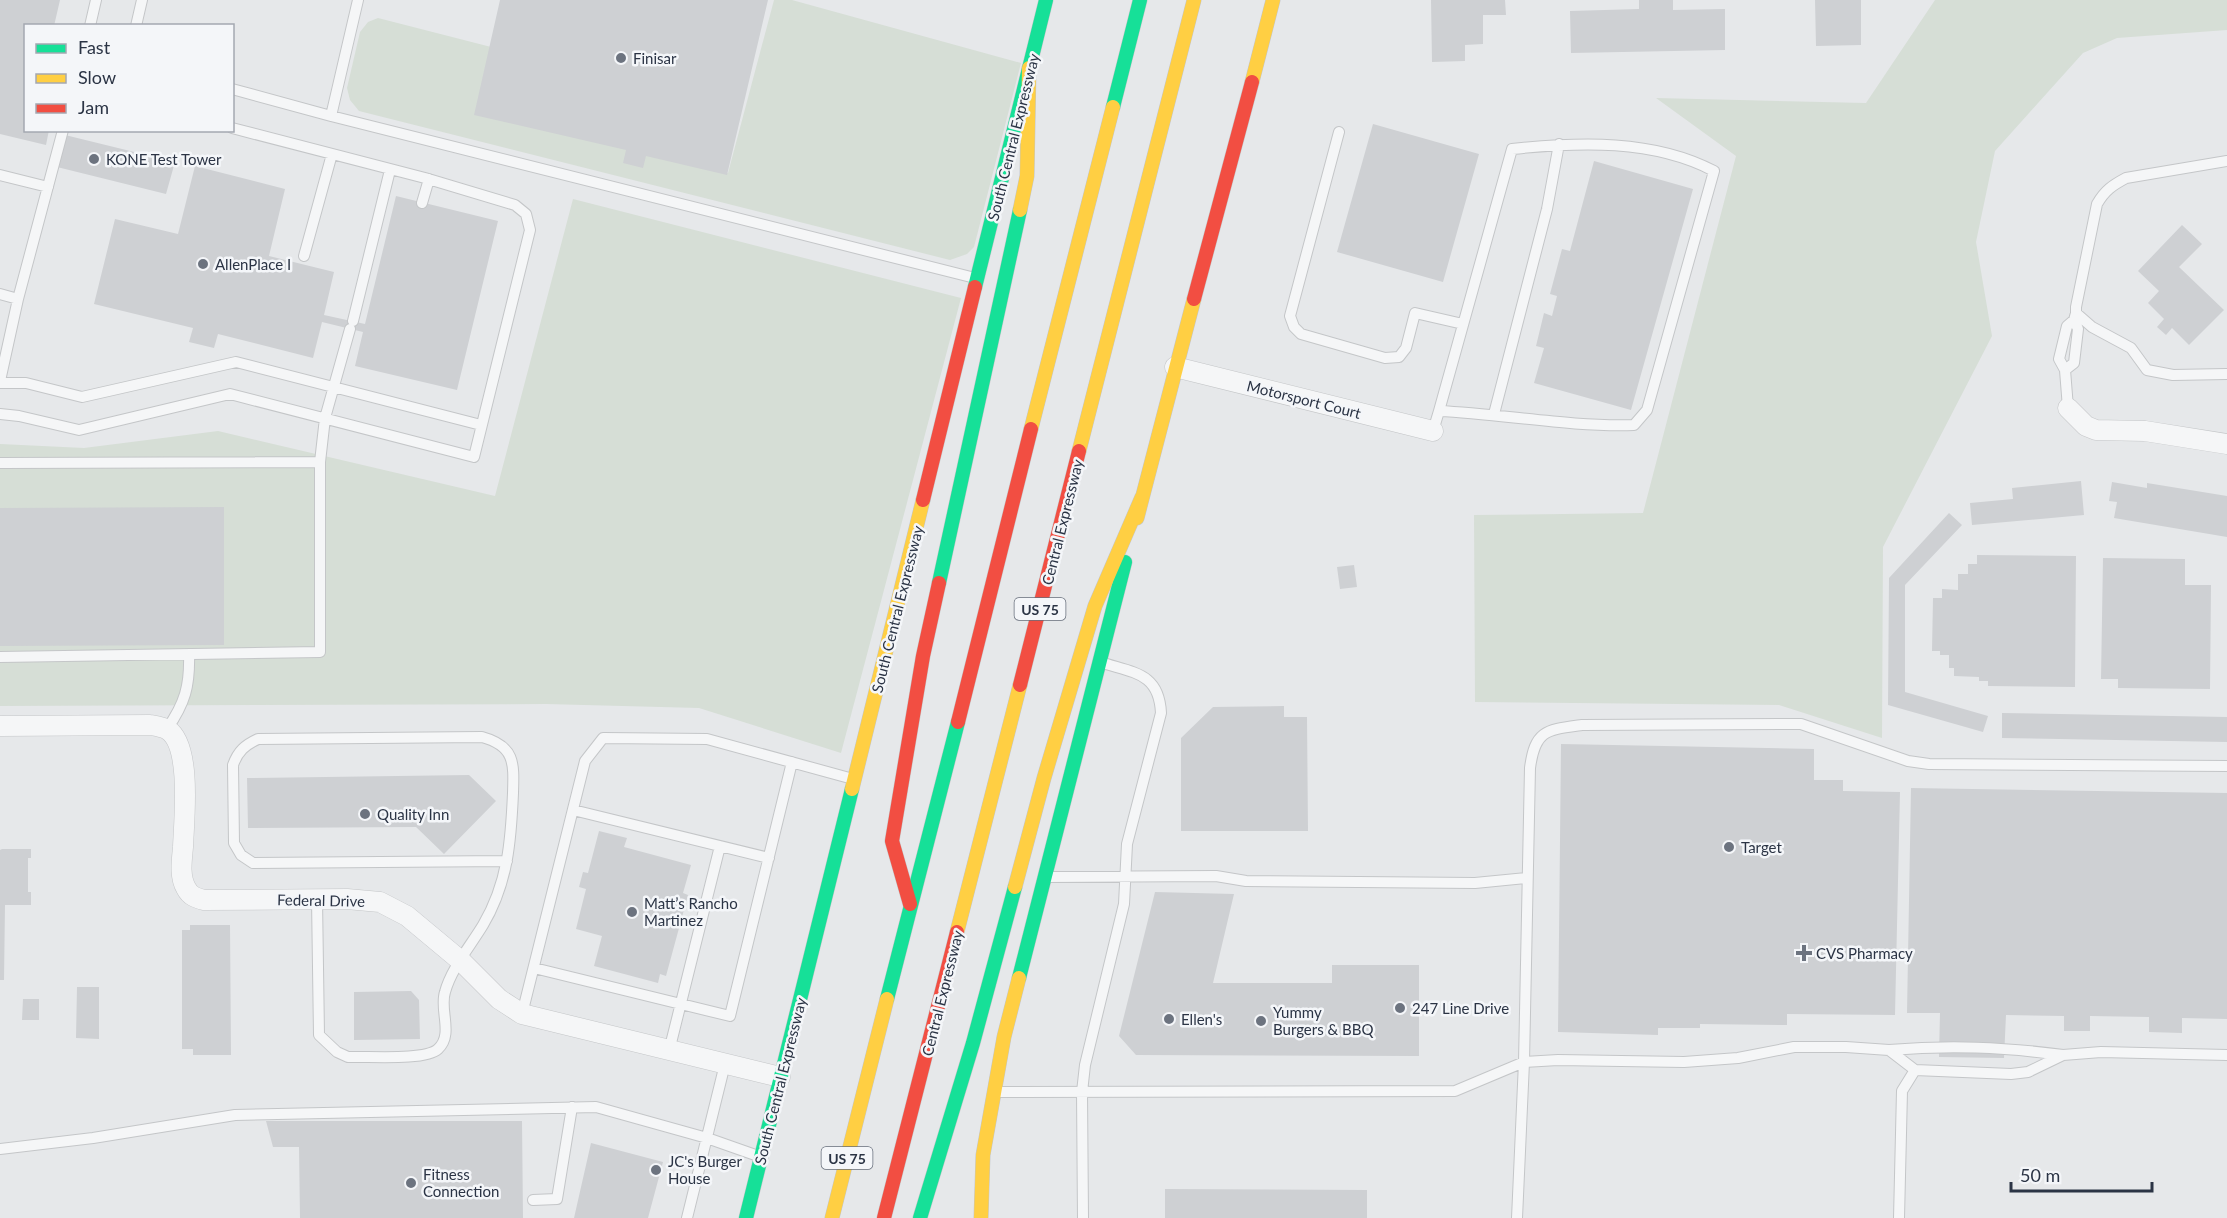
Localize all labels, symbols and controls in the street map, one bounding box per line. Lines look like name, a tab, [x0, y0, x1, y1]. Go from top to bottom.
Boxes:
legend	[24, 24, 234, 132]
text: Fast	[78, 36, 111, 58]
place label: Finisar	[633, 49, 677, 67]
marker: Finisar	[614, 51, 628, 65]
street label: South Central Expressway	[984, 51, 1043, 222]
text: Slow	[78, 66, 116, 88]
text: Jam	[78, 96, 109, 118]
place label: KONE Test Tower	[106, 150, 222, 168]
marker: KONE Test Tower	[87, 152, 101, 166]
place label: AllenPlace I	[215, 255, 291, 273]
marker: AllenPlace I	[196, 257, 210, 271]
street label: Motorsport Court	[1245, 376, 1364, 422]
street label: Central Expressway	[1038, 457, 1086, 587]
street label: South Central Expressway	[868, 523, 927, 694]
road number: US 75	[1014, 598, 1066, 620]
place label: Quality Inn	[377, 805, 449, 823]
marker: Quality Inn	[358, 807, 372, 821]
place label: Target	[1741, 838, 1782, 856]
marker: Target	[1722, 840, 1736, 854]
street label: Federal Drive	[277, 890, 365, 910]
place label: Matt’s Rancho Martinez	[644, 894, 738, 929]
marker: Matt’s Rancho Martinez	[625, 905, 639, 919]
street label: Central Expressway	[918, 928, 966, 1058]
place label: CVS Pharmacy	[1816, 944, 1913, 962]
marker: CVS Pharmacy	[1797, 946, 1811, 960]
street label: South Central Expressway	[751, 995, 810, 1166]
place label: 247 Line Drive	[1412, 999, 1509, 1017]
marker: 247 Line Drive	[1393, 1001, 1407, 1015]
place label: Yummy Burgers & BBQ	[1273, 1003, 1373, 1038]
place label: Ellen's	[1181, 1010, 1222, 1028]
marker: Ellen's	[1162, 1012, 1176, 1026]
marker: Yummy Burgers & BBQ	[1254, 1014, 1268, 1028]
road number: US 75	[822, 1147, 872, 1169]
place label: JC's Burger House	[668, 1152, 742, 1187]
scale bar	[2011, 1155, 2152, 1193]
marker: JC's Burger House	[649, 1163, 663, 1177]
text: 50 m	[2020, 1164, 2060, 1186]
place label: Fitness Connection	[423, 1165, 499, 1200]
marker: Fitness Connection	[404, 1176, 418, 1190]

